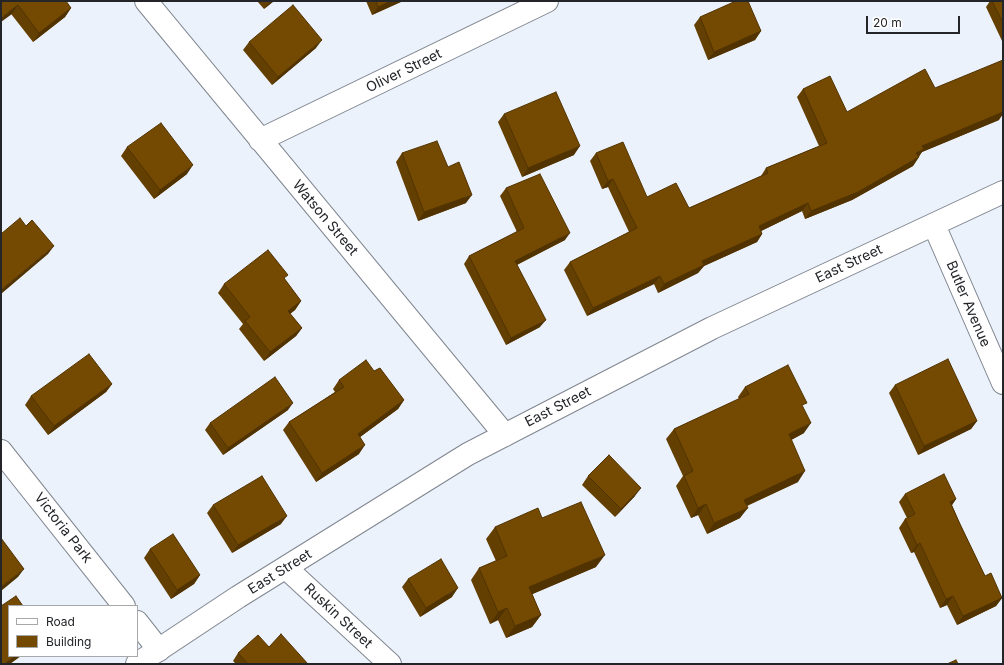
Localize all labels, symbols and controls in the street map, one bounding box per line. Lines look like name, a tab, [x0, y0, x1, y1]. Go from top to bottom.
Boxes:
scale bar	[868, 8, 962, 34]
text: 20 m	[873, 15, 902, 30]
street label: Oliver Street	[363, 45, 445, 97]
street label: Watson Street	[289, 177, 361, 259]
street label: East Street	[813, 241, 885, 287]
street label: Butler Avenue	[942, 258, 994, 350]
street label: East Street	[522, 383, 594, 431]
street label: Victoria Park	[30, 490, 96, 566]
street label: East Street	[245, 546, 315, 598]
street label: Ruskin Street	[300, 580, 376, 652]
legend	[8, 605, 138, 657]
text: Road	[46, 614, 75, 629]
text: Building	[46, 634, 91, 649]

